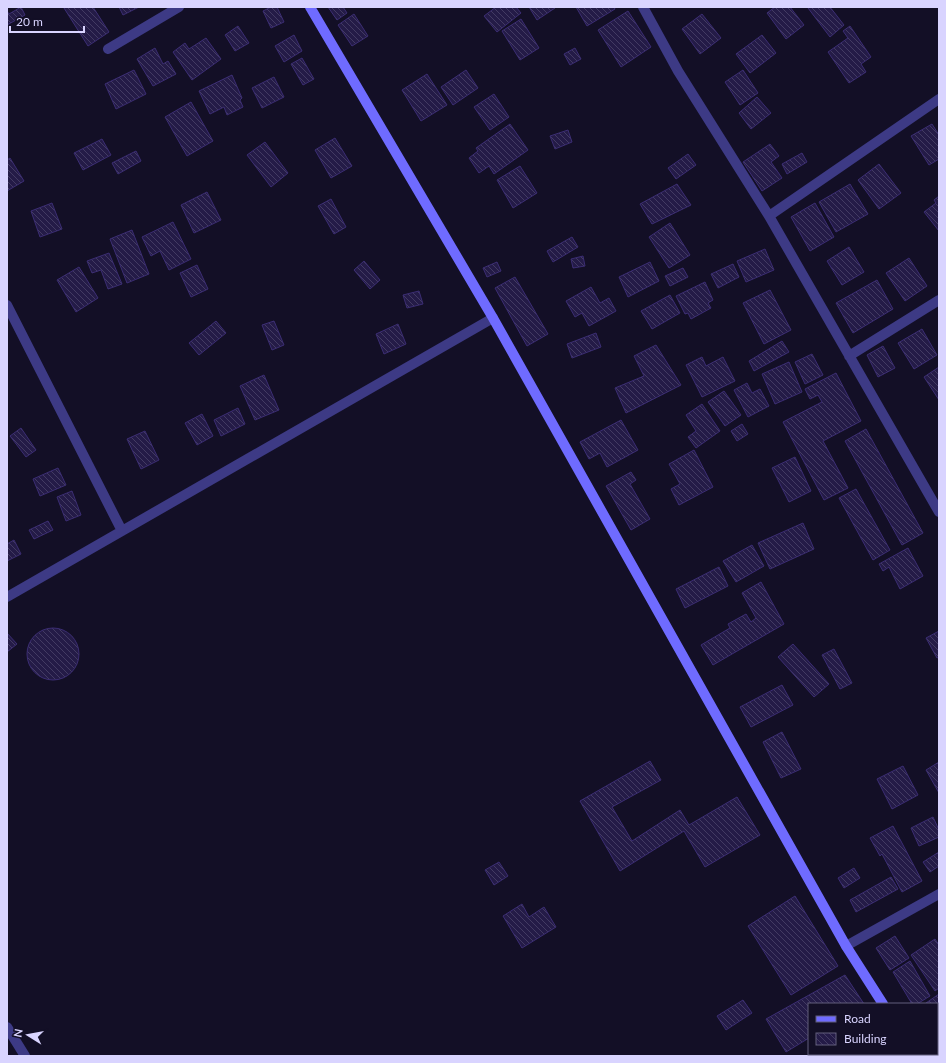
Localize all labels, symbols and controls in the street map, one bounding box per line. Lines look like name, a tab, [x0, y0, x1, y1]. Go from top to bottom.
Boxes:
scale bar	[10, 8, 84, 34]
text: 20 m	[16, 14, 43, 29]
legend	[808, 1003, 938, 1055]
text: Road	[844, 1011, 871, 1026]
north arrow	[8, 1015, 48, 1055]
text: N	[11, 1028, 25, 1038]
text: Building	[844, 1031, 887, 1046]

